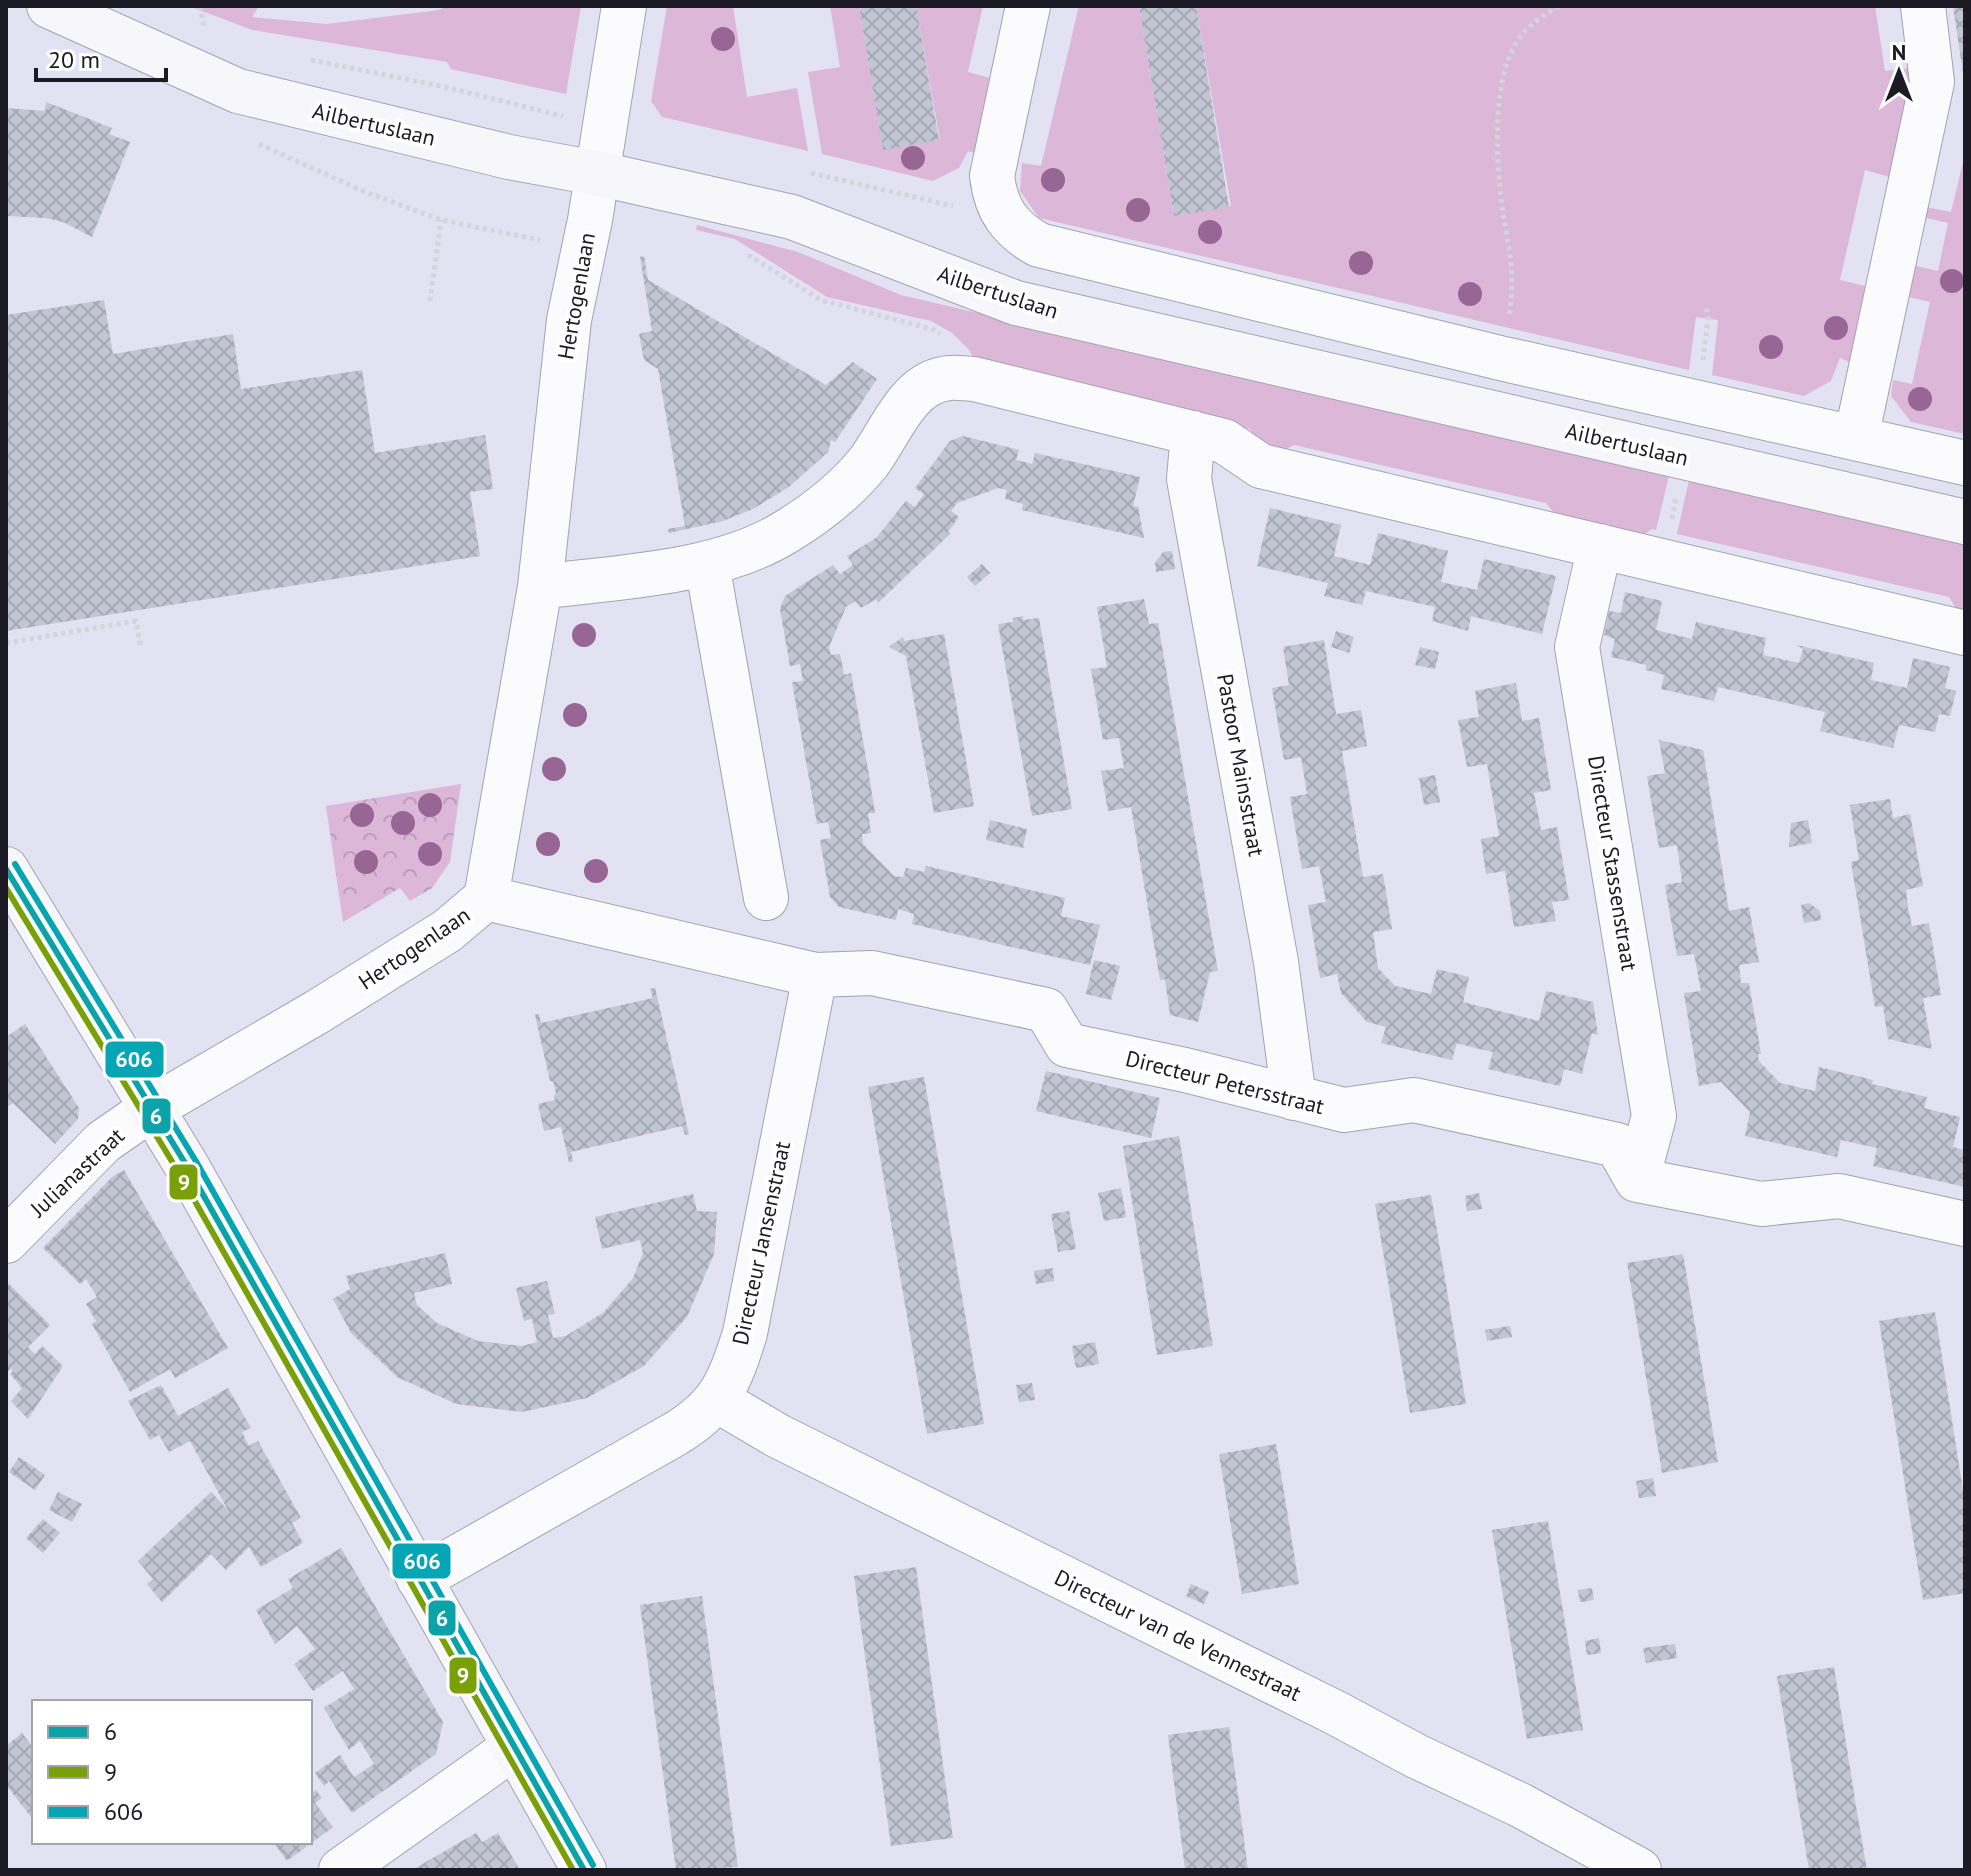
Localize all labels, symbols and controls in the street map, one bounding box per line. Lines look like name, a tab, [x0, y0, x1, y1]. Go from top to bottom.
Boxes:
scale bar	[36, 32, 166, 82]
north arrow	[1859, 32, 1939, 112]
text: N	[1892, 38, 1906, 66]
text: 20 m	[48, 44, 100, 75]
street label: Ailbertuslaan	[310, 96, 438, 152]
street label: Hertogenlaan	[551, 230, 601, 362]
street label: Ailbertuslaan	[934, 259, 1062, 325]
street label: Ailbertuslaan	[1563, 416, 1691, 472]
street label: Pastoor Mainsstraat	[1211, 672, 1271, 859]
street label: Directeur Stassenstraat	[1582, 753, 1644, 973]
street label: Hertogenlaan	[353, 900, 475, 996]
line badge: 606	[104, 1040, 165, 1079]
street label: Directeur Petersstraat	[1123, 1044, 1328, 1120]
text: 606	[115, 1045, 153, 1073]
line badge: 6	[141, 1097, 172, 1135]
text: 6	[150, 1102, 162, 1130]
street label: Julianastraat	[24, 1121, 130, 1223]
street label: Directeur Jansenstraat	[726, 1138, 796, 1347]
line badge: 9	[168, 1163, 199, 1201]
text: 9	[178, 1168, 190, 1196]
line badge: 606	[391, 1542, 452, 1580]
text: 606	[403, 1547, 441, 1575]
street label: Directeur van de Vennestraat	[1050, 1563, 1306, 1707]
line badge: 6	[427, 1599, 457, 1637]
text: 6	[436, 1604, 448, 1632]
line badge: 9	[448, 1656, 478, 1695]
text: 9	[457, 1661, 469, 1689]
legend	[32, 1700, 312, 1844]
text: 6	[104, 1716, 117, 1747]
text: 9	[104, 1756, 117, 1787]
text: 606	[104, 1796, 143, 1827]

